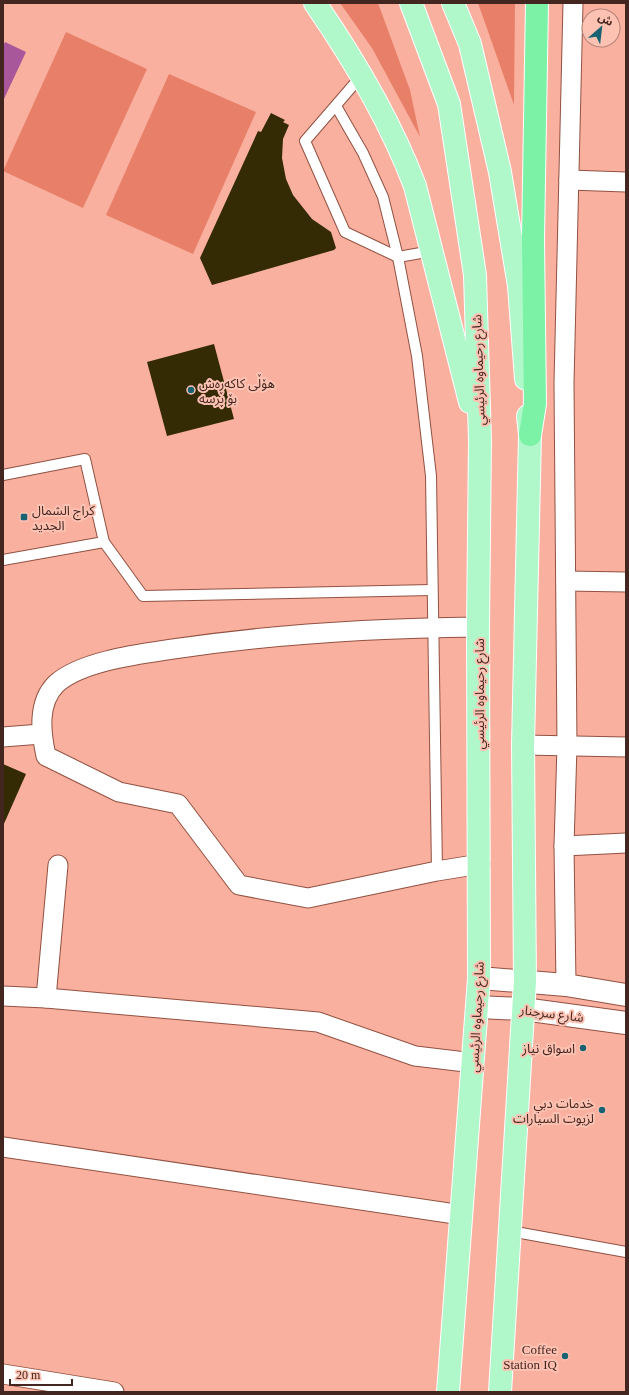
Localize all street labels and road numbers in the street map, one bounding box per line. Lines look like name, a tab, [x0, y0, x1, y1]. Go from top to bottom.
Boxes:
street label: شارع رحيماوه الرئيسي	[469, 314, 491, 426]
street label: شارع رحيماوه الرئيسي	[472, 638, 490, 750]
street label: شارع رحيماوه الرئيسي	[466, 961, 490, 1073]
street label: شارع سرجنار	[518, 1002, 585, 1028]

